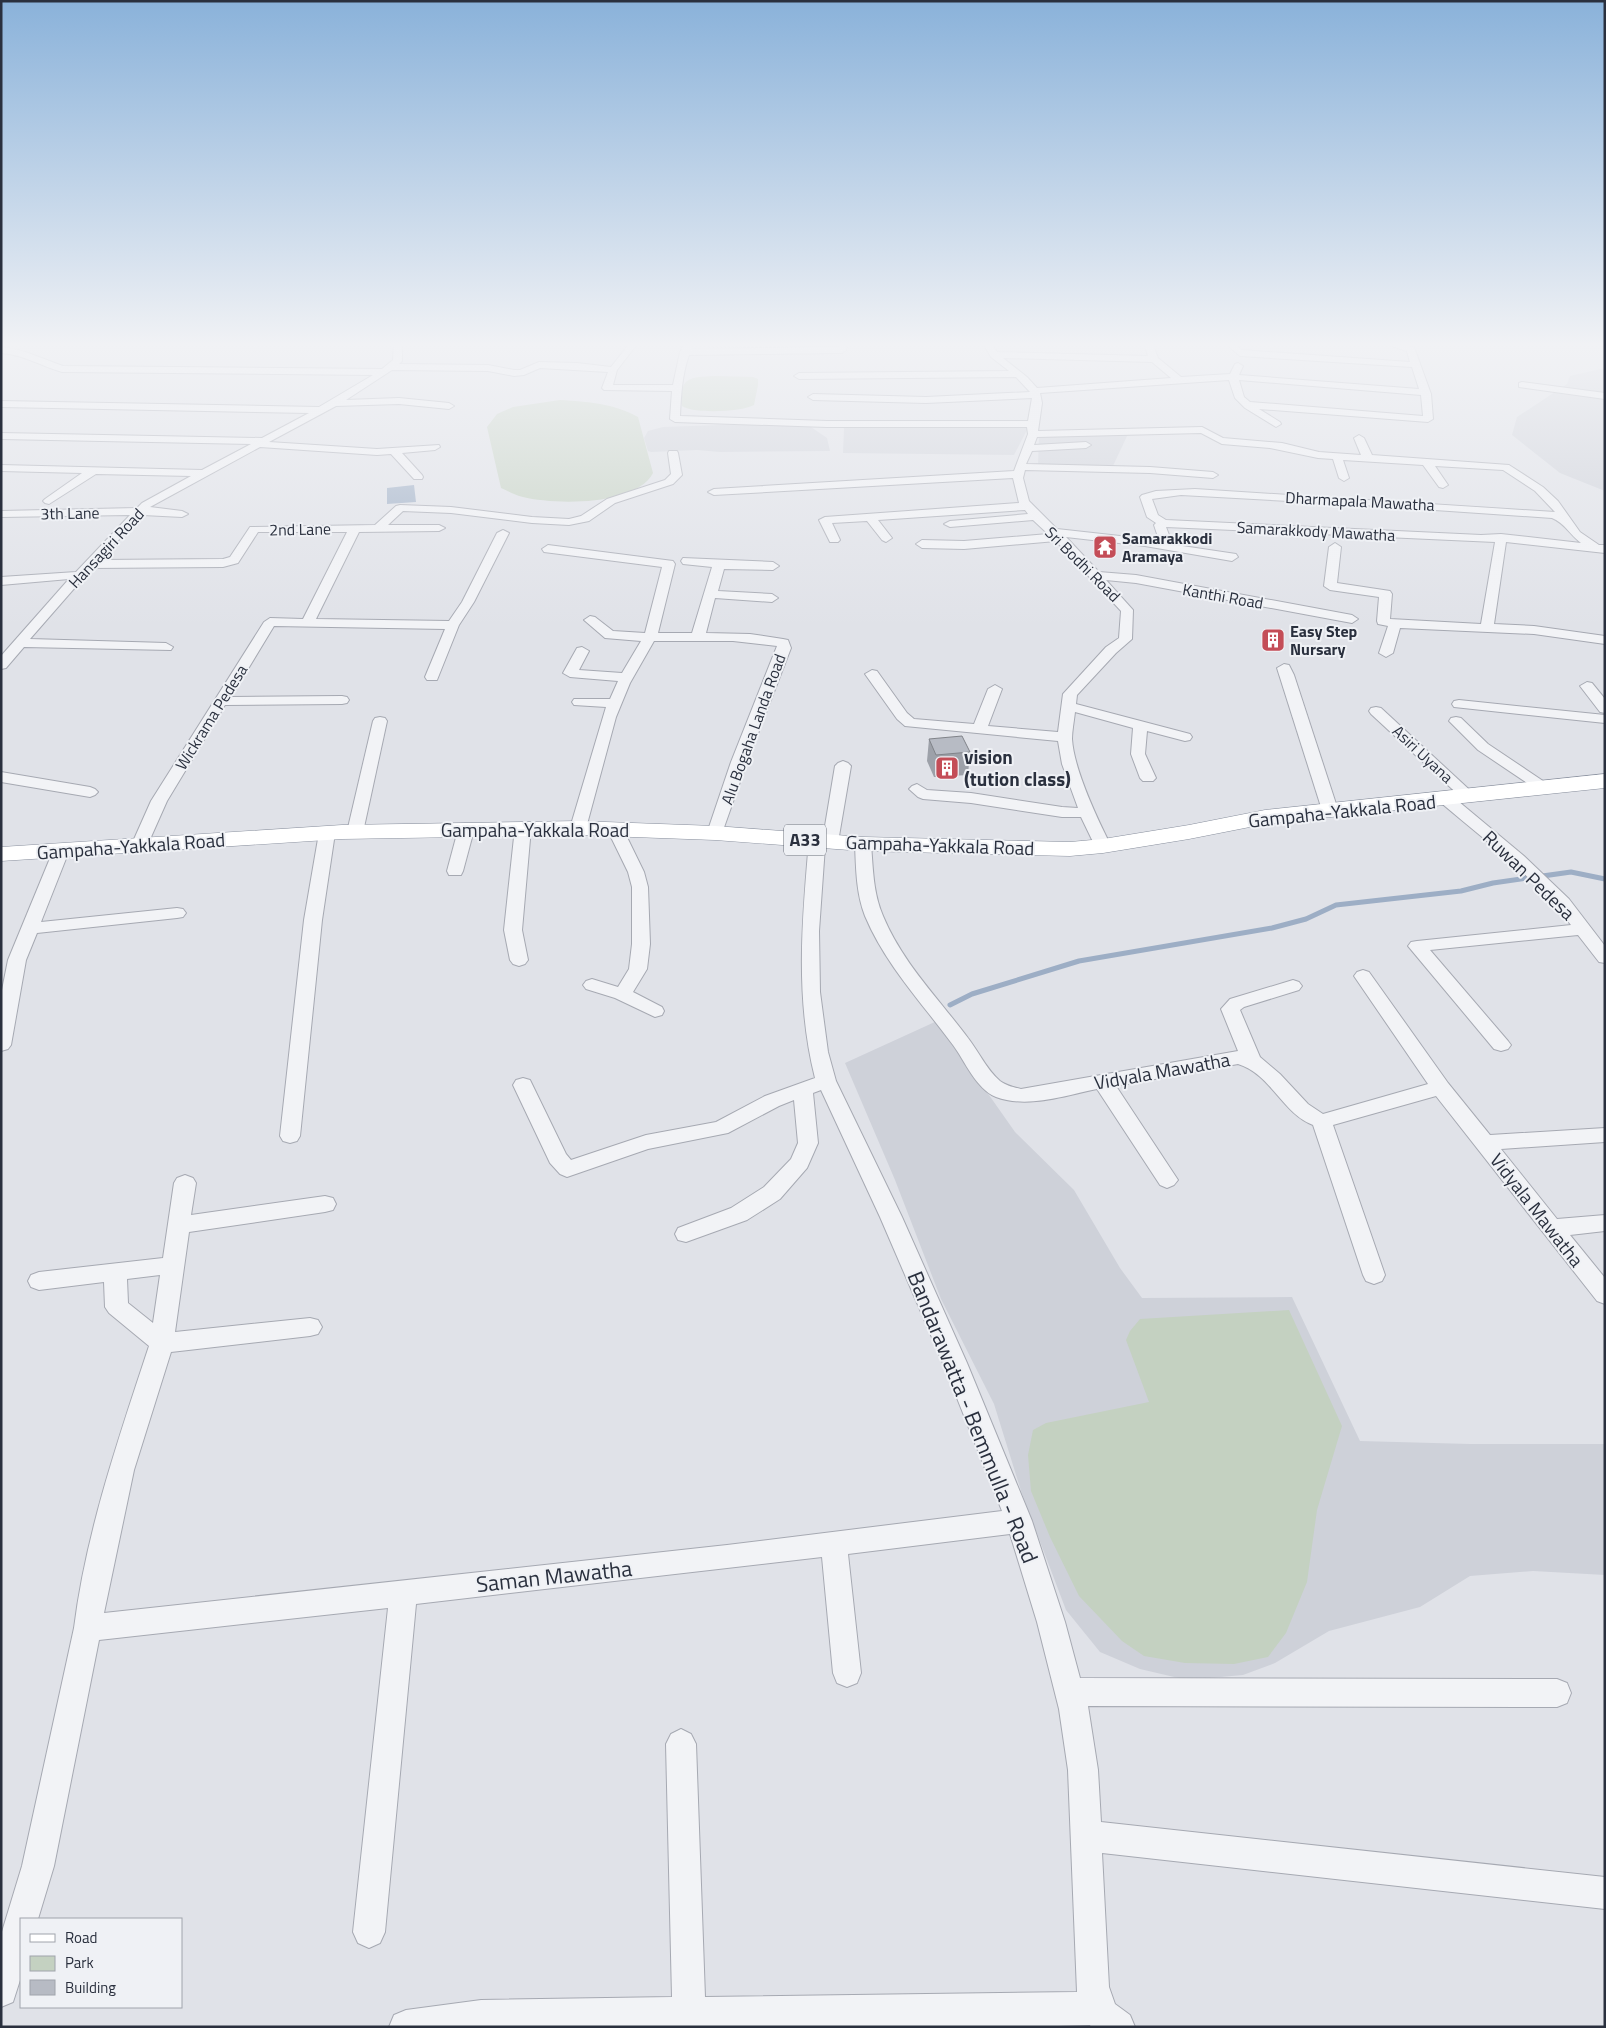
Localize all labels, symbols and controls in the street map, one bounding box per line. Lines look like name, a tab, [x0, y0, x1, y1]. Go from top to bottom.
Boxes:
street label: Dharmapala Mawatha	[1285, 485, 1435, 517]
street label: 3th Lane	[40, 500, 100, 526]
street label: Hansagiri Road	[63, 503, 149, 593]
street label: Samarakkody Mawatha	[1236, 515, 1396, 547]
street label: 2nd Lane	[269, 516, 331, 542]
street label: Sri Bodhi Road	[1040, 521, 1126, 607]
place label: Samarakkodi Aramaya	[1122, 526, 1212, 568]
temple icon: Samarakkodi Aramaya	[1092, 534, 1118, 560]
street label: Kanthi Road	[1181, 577, 1265, 615]
place label: Easy Step Nursary	[1290, 619, 1358, 661]
building icon: Easy Step Nursary	[1260, 627, 1286, 653]
street label: Alu Bogaha Landa Road	[715, 650, 791, 808]
street label: Wickrama Pedesa	[169, 660, 253, 774]
street label: Asiri Uyana	[1387, 719, 1459, 789]
place label: vision (tution class)	[964, 742, 1071, 793]
building icon: vision (tution class)	[934, 755, 960, 781]
street label: Gampaha-Yakkala Road	[1247, 786, 1437, 835]
street label: Gampaha-Yakkala Road	[441, 815, 629, 844]
street label: Ruwan Pedesa	[1477, 823, 1582, 927]
street label: Gampaha-Yakkala Road	[36, 824, 226, 867]
road number: A33	[784, 824, 826, 856]
street label: Gampaha-Yakkala Road	[845, 827, 1035, 862]
street label: Vidyala Mawatha	[1092, 1044, 1233, 1097]
street label: Vidyala Mawatha	[1484, 1147, 1591, 1273]
street label: Bandarawatta - Bemmulla - Road	[899, 1266, 1047, 1568]
street label: Saman Mawatha	[474, 1551, 634, 1601]
legend	[20, 1918, 182, 2008]
text: Road	[65, 1926, 97, 1949]
text: Park	[65, 1951, 94, 1974]
text: Building	[65, 1976, 116, 1999]

